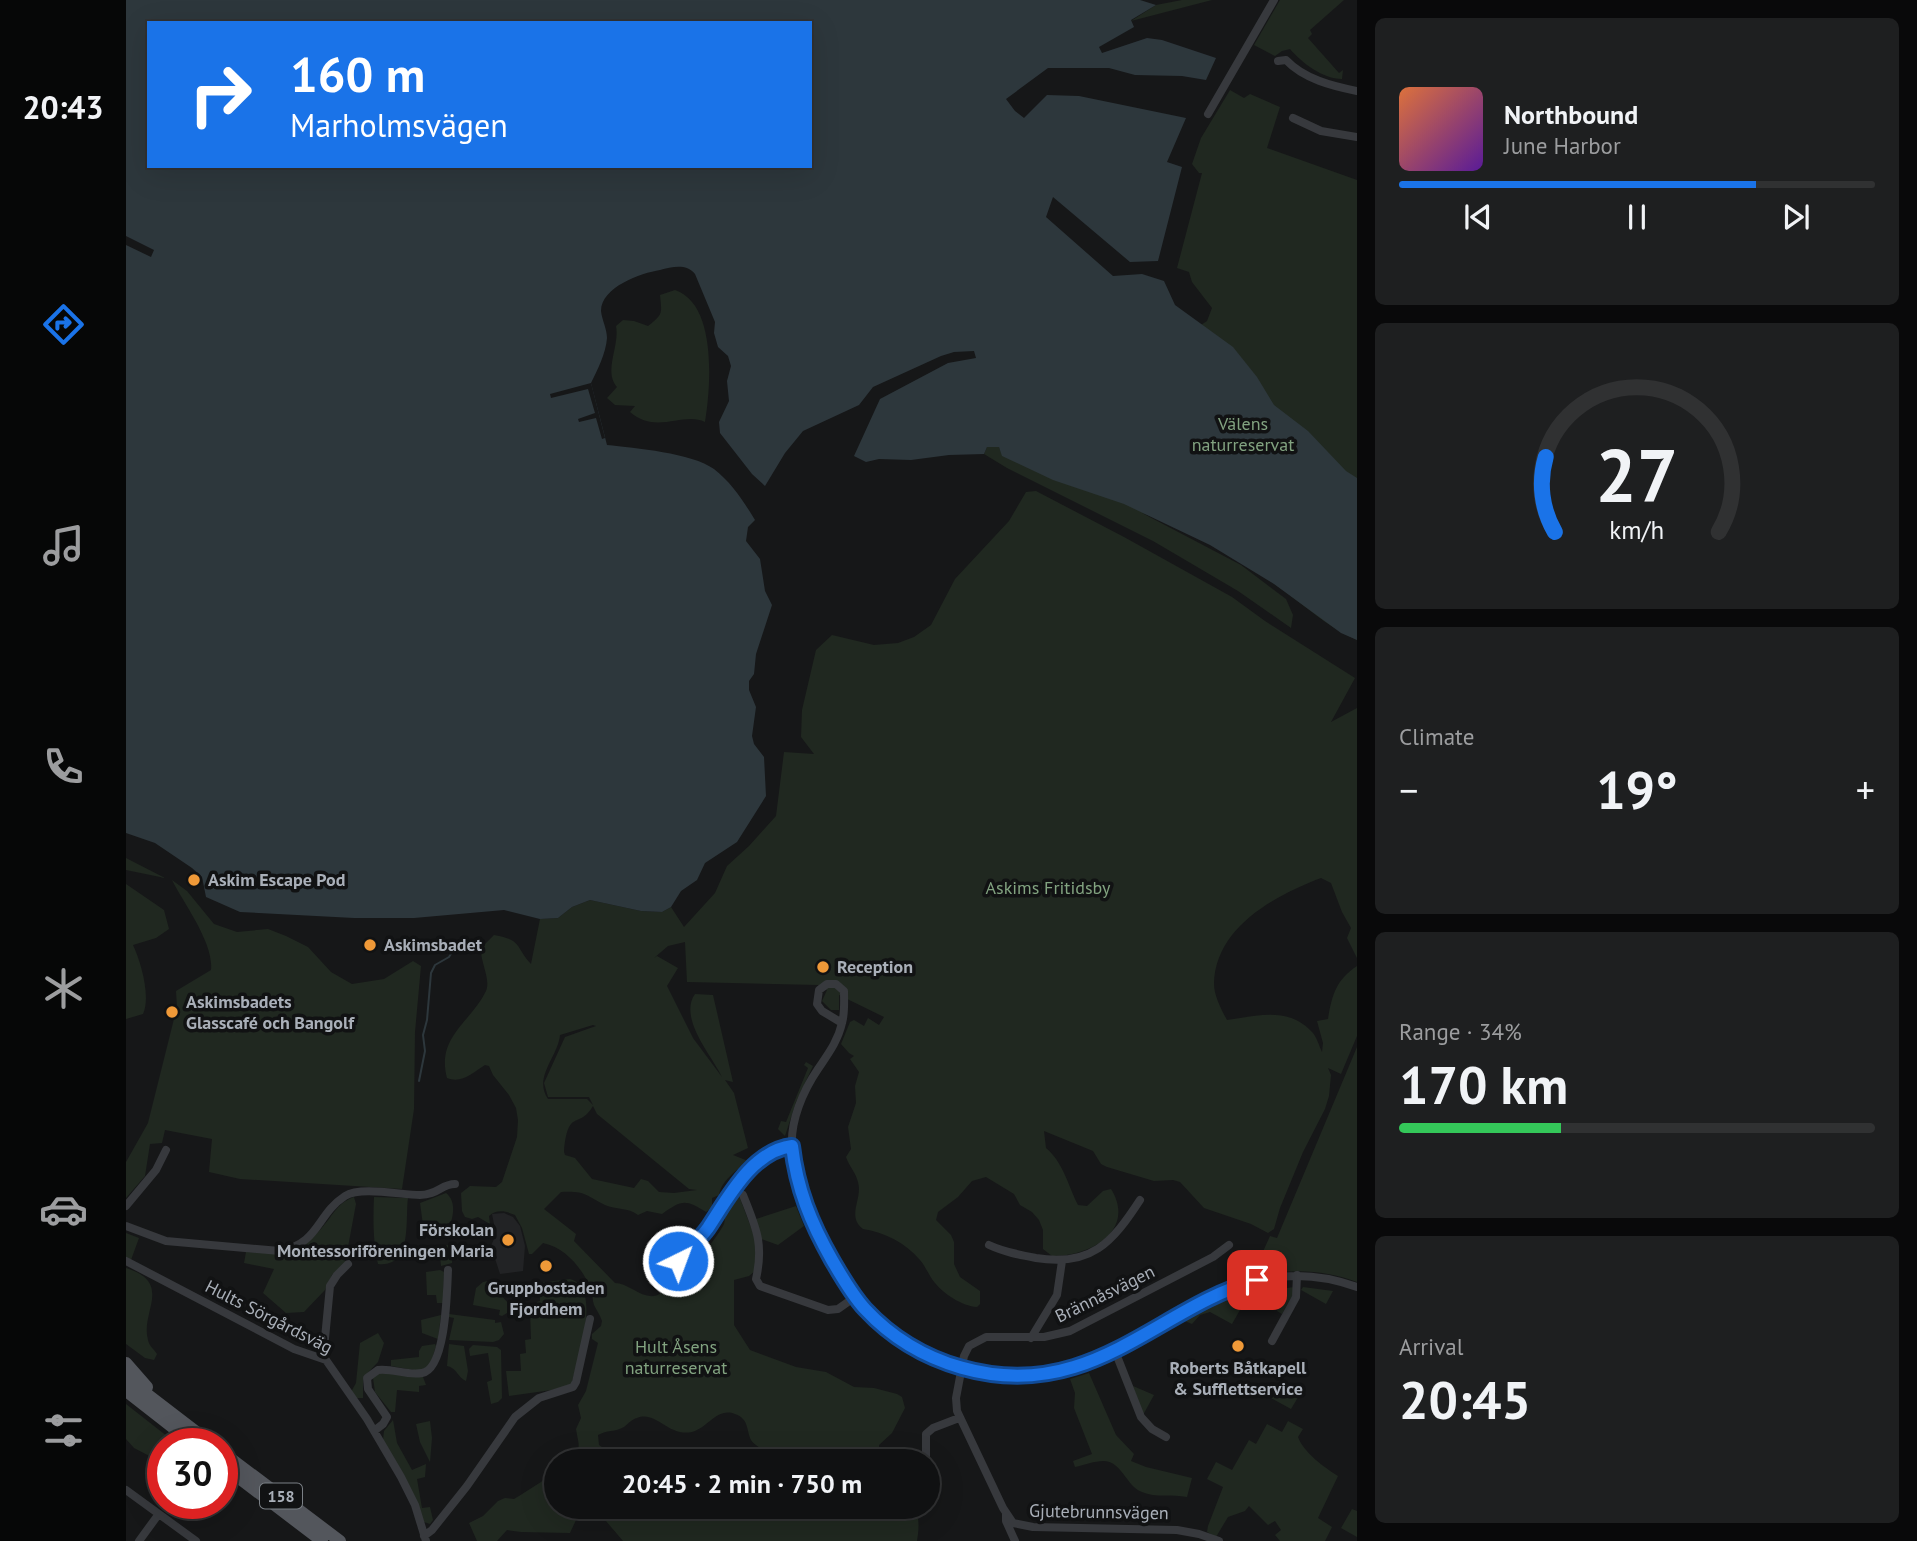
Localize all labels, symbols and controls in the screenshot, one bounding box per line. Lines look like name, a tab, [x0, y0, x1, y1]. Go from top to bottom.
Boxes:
text: 160 m	[290, 42, 425, 106]
icon: right	[175, 49, 266, 140]
text: 20:43	[22, 86, 104, 128]
text: Northbound	[1504, 98, 1638, 131]
text: Marholmsvägen	[290, 104, 508, 146]
text: June Harbor	[1504, 131, 1621, 160]
icon: previous	[1459, 198, 1497, 236]
icon: pause	[1618, 198, 1656, 236]
icon: next	[1777, 198, 1815, 236]
icon: directions	[39, 300, 88, 349]
park label: Välens naturreservat	[1192, 412, 1294, 456]
text: 27	[1596, 428, 1678, 522]
text: km/h	[1610, 514, 1664, 546]
icon: music	[39, 521, 88, 570]
text: Climate	[1399, 722, 1474, 751]
icon: phone	[39, 742, 88, 791]
text: 19°	[1596, 756, 1678, 823]
text: −	[1399, 765, 1418, 814]
text: +	[1856, 765, 1875, 814]
place label: Askim Escape Pod	[208, 868, 345, 891]
marker: Askim Escape Pod	[186, 872, 202, 888]
park label: Askims Fritidsby	[986, 876, 1111, 899]
place label: Askimsbadet	[384, 933, 483, 956]
marker: Askimsbadet	[362, 937, 378, 953]
place label: Reception	[837, 955, 913, 978]
marker: Reception	[815, 959, 831, 975]
icon: climate	[39, 964, 88, 1013]
place label: Askimsbadets Glasscafé och Bangolf	[186, 990, 355, 1034]
marker: Askimsbadets Glasscafé och Bangolf	[164, 1004, 180, 1020]
text: Range · 34%	[1399, 1017, 1522, 1046]
text: 170 km	[1399, 1051, 1568, 1118]
icon: car	[39, 1185, 88, 1234]
place label: Förskolan Montessoriföreningen Maria	[277, 1218, 494, 1262]
position arrow	[641, 1224, 715, 1298]
marker: Förskolan Montessoriföreningen Maria	[500, 1232, 516, 1248]
pin	[1227, 1250, 1287, 1310]
marker: Gruppbostaden Fjordhem	[538, 1258, 554, 1274]
street label: Brännåsvägen	[1051, 1260, 1158, 1328]
icon: arrive	[1238, 1261, 1276, 1299]
street label: Hults Sörgårdsväg	[202, 1275, 337, 1359]
place label: Gruppbostaden Fjordhem	[487, 1276, 605, 1320]
text: Arrival	[1399, 1332, 1463, 1361]
park label: Hult Åsens naturreservat	[625, 1335, 727, 1379]
marker: Roberts Båtkapell & Sufflettservice	[1230, 1338, 1246, 1354]
place label: Roberts Båtkapell & Sufflettservice	[1170, 1356, 1307, 1400]
text: 20:45	[1399, 1366, 1531, 1433]
icon: filters	[39, 1406, 88, 1455]
speed limit sign: 30	[147, 1428, 238, 1519]
text: 20:45 · 2 min · 750 m	[622, 1467, 862, 1500]
road number: 158	[260, 1484, 302, 1508]
street label: Gjutebrunnsvägen	[1029, 1499, 1169, 1524]

